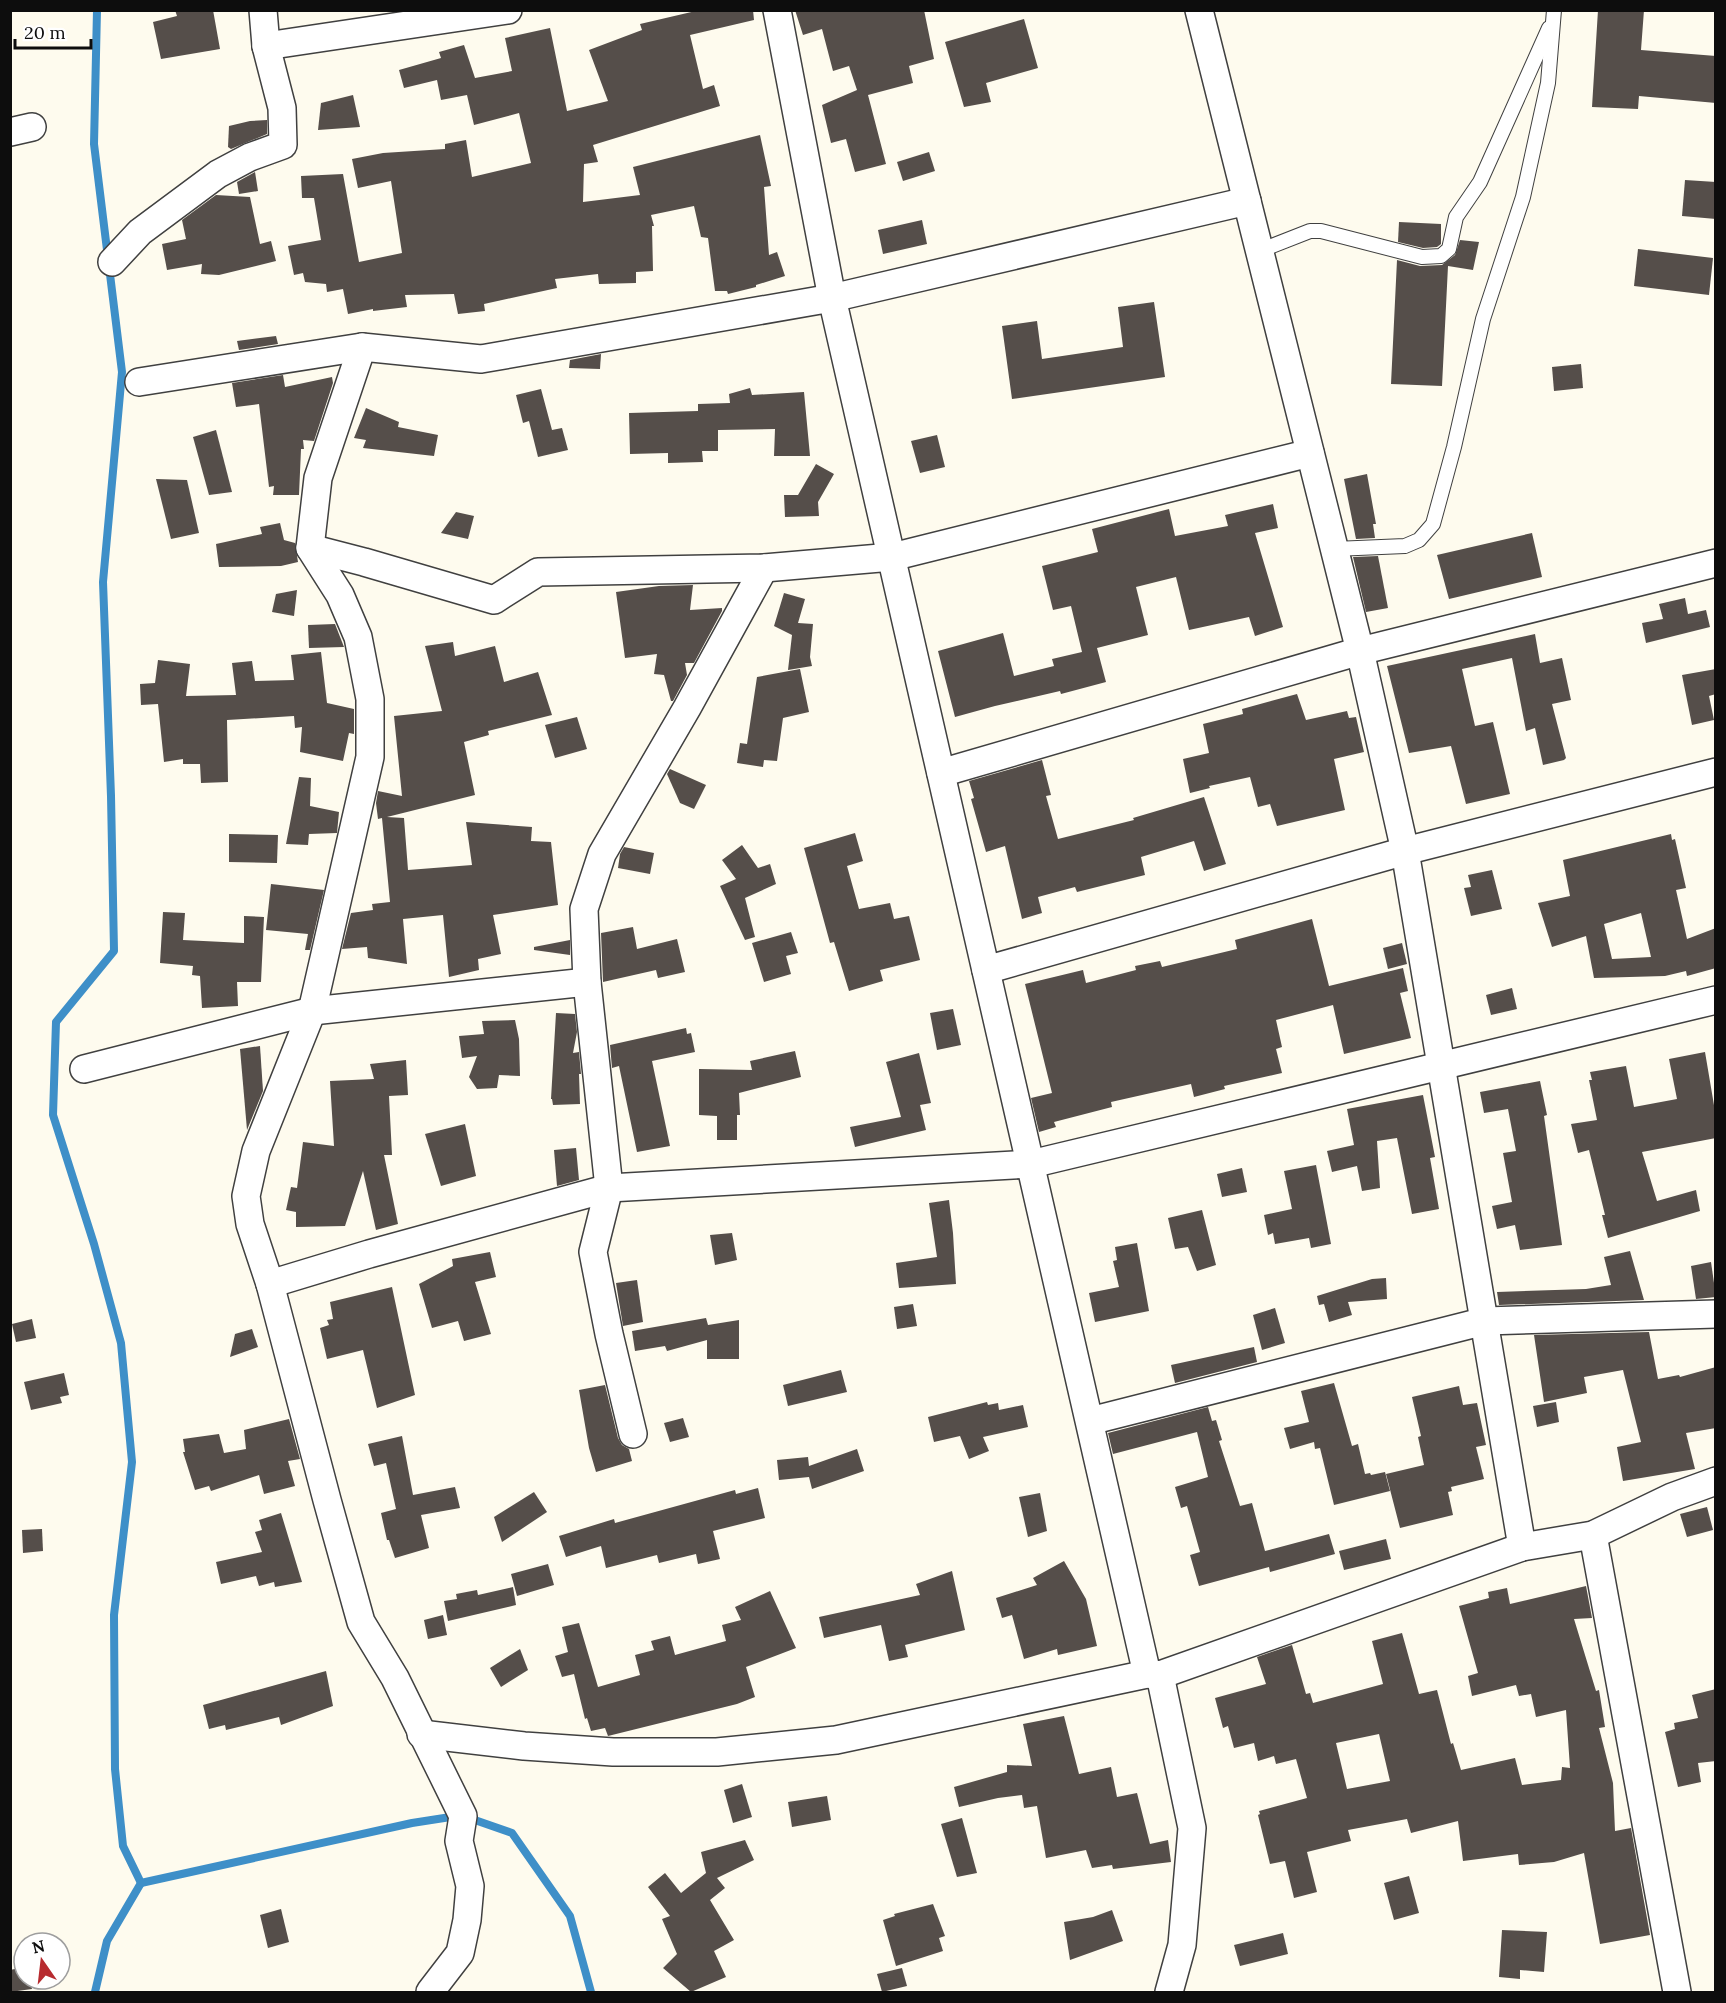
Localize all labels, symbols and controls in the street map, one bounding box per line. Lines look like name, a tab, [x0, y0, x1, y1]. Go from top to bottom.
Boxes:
scale bar	[15, 12, 92, 50]
text: 20 m	[24, 21, 66, 44]
north arrow	[12, 1931, 72, 1991]
text: N	[30, 1935, 47, 1958]

